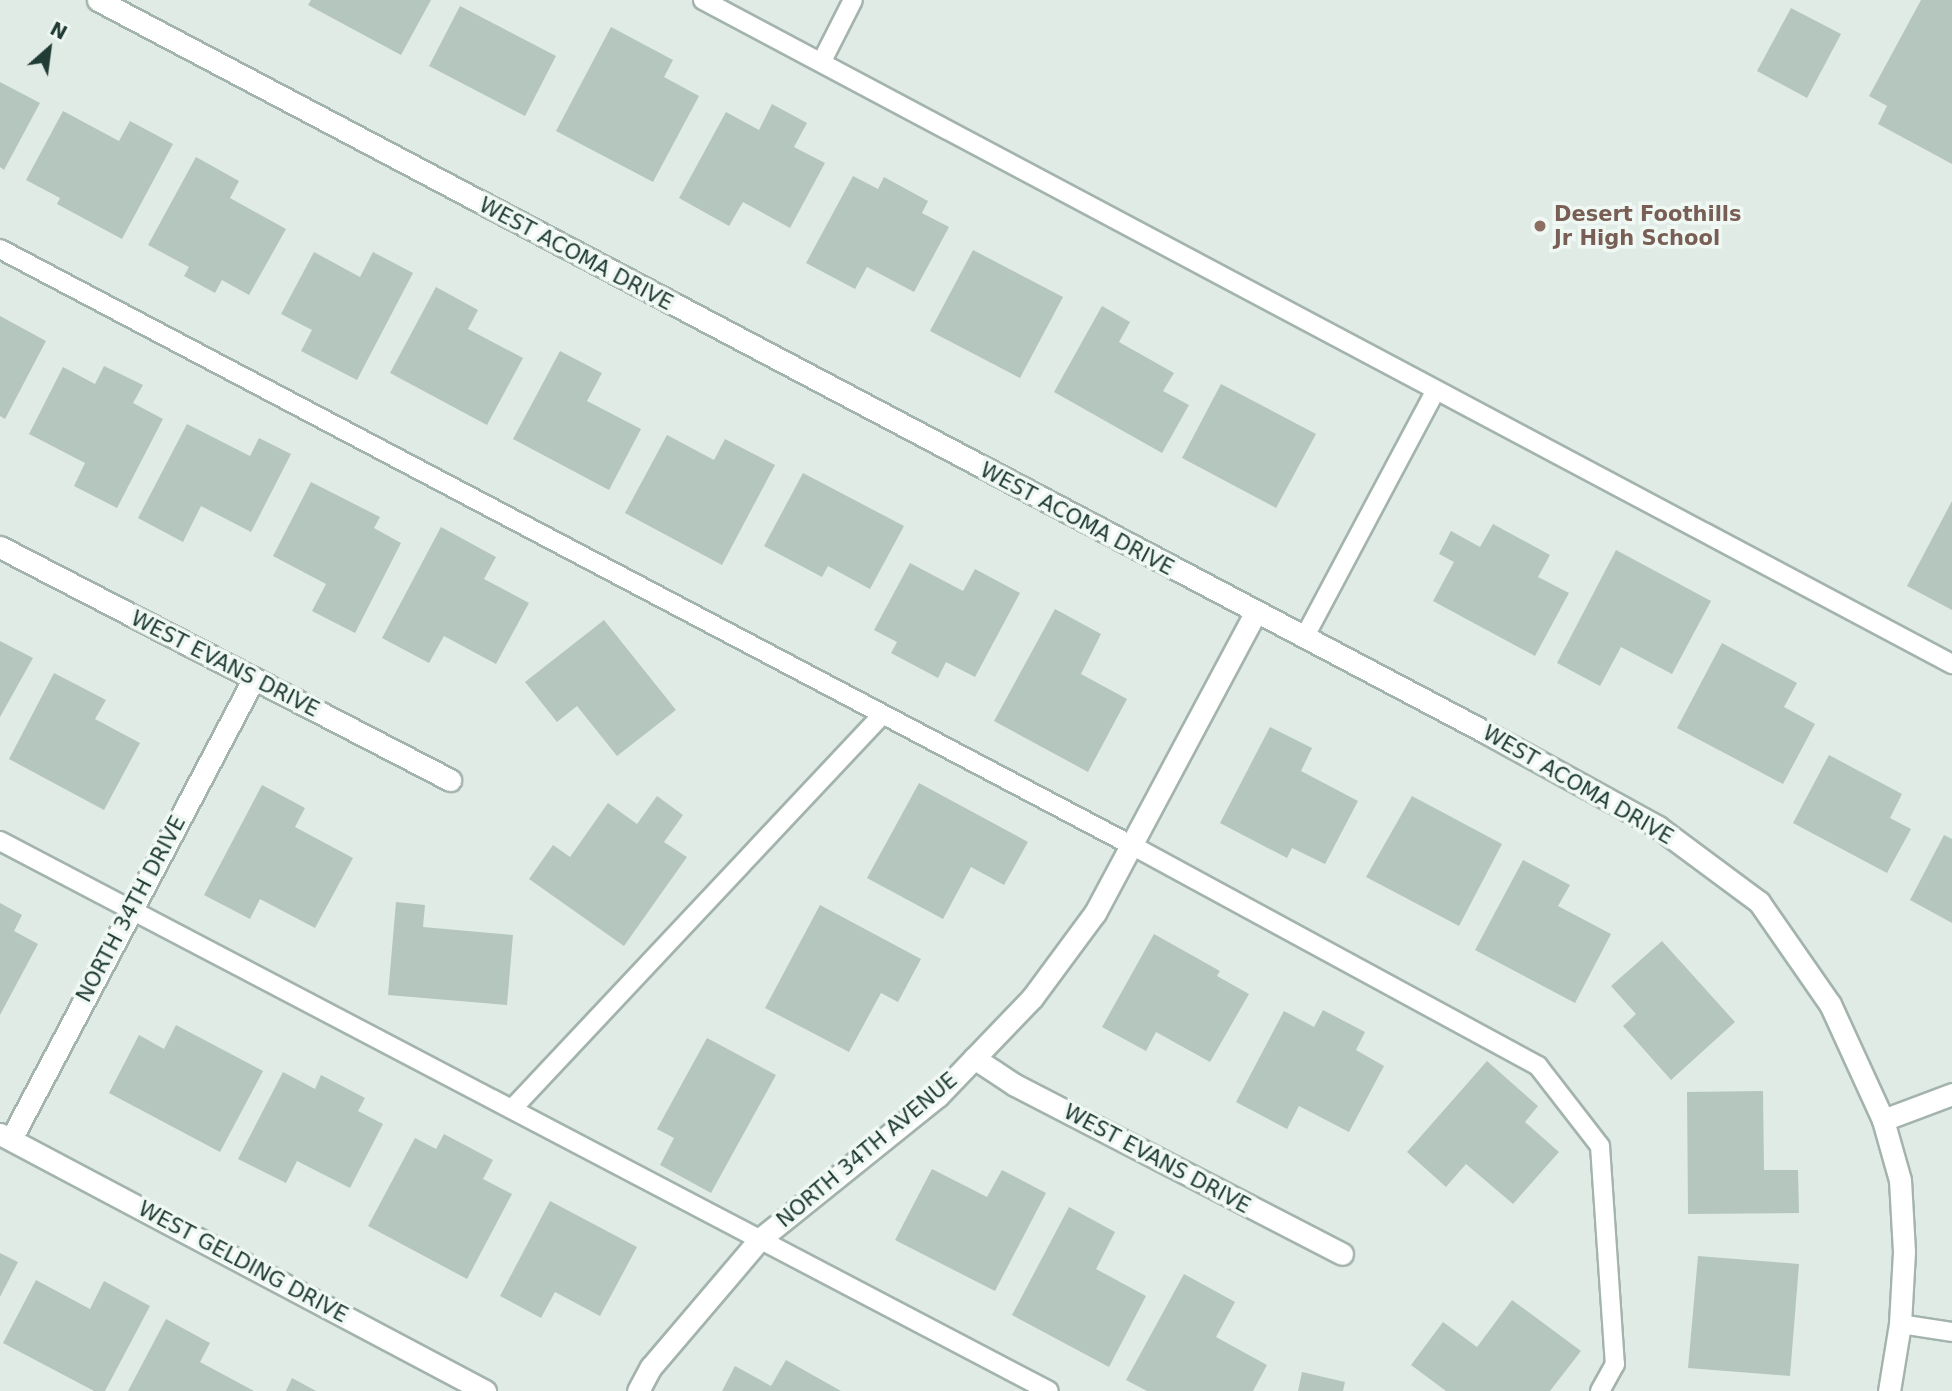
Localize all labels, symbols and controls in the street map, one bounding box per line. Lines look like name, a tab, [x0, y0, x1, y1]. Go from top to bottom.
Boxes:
north arrow	[14, 14, 84, 84]
text: N	[47, 17, 71, 44]
street label: WEST ACOMA DRIVE	[475, 192, 677, 316]
place label: Desert Foothills Jr High School	[1554, 201, 1742, 251]
marker: Desert Foothills Jr High School	[1532, 218, 1548, 234]
street label: WEST ACOMA DRIVE	[976, 457, 1178, 581]
street label: WEST EVANS DRIVE	[127, 606, 323, 722]
street label: WEST ACOMA DRIVE	[1478, 720, 1678, 850]
street label: NORTH 34TH DRIVE	[71, 812, 191, 1006]
street label: NORTH 34TH AVENUE	[772, 1067, 962, 1233]
street label: WEST EVANS DRIVE	[1059, 1099, 1255, 1219]
street label: WEST GELDING DRIVE	[134, 1196, 352, 1328]

